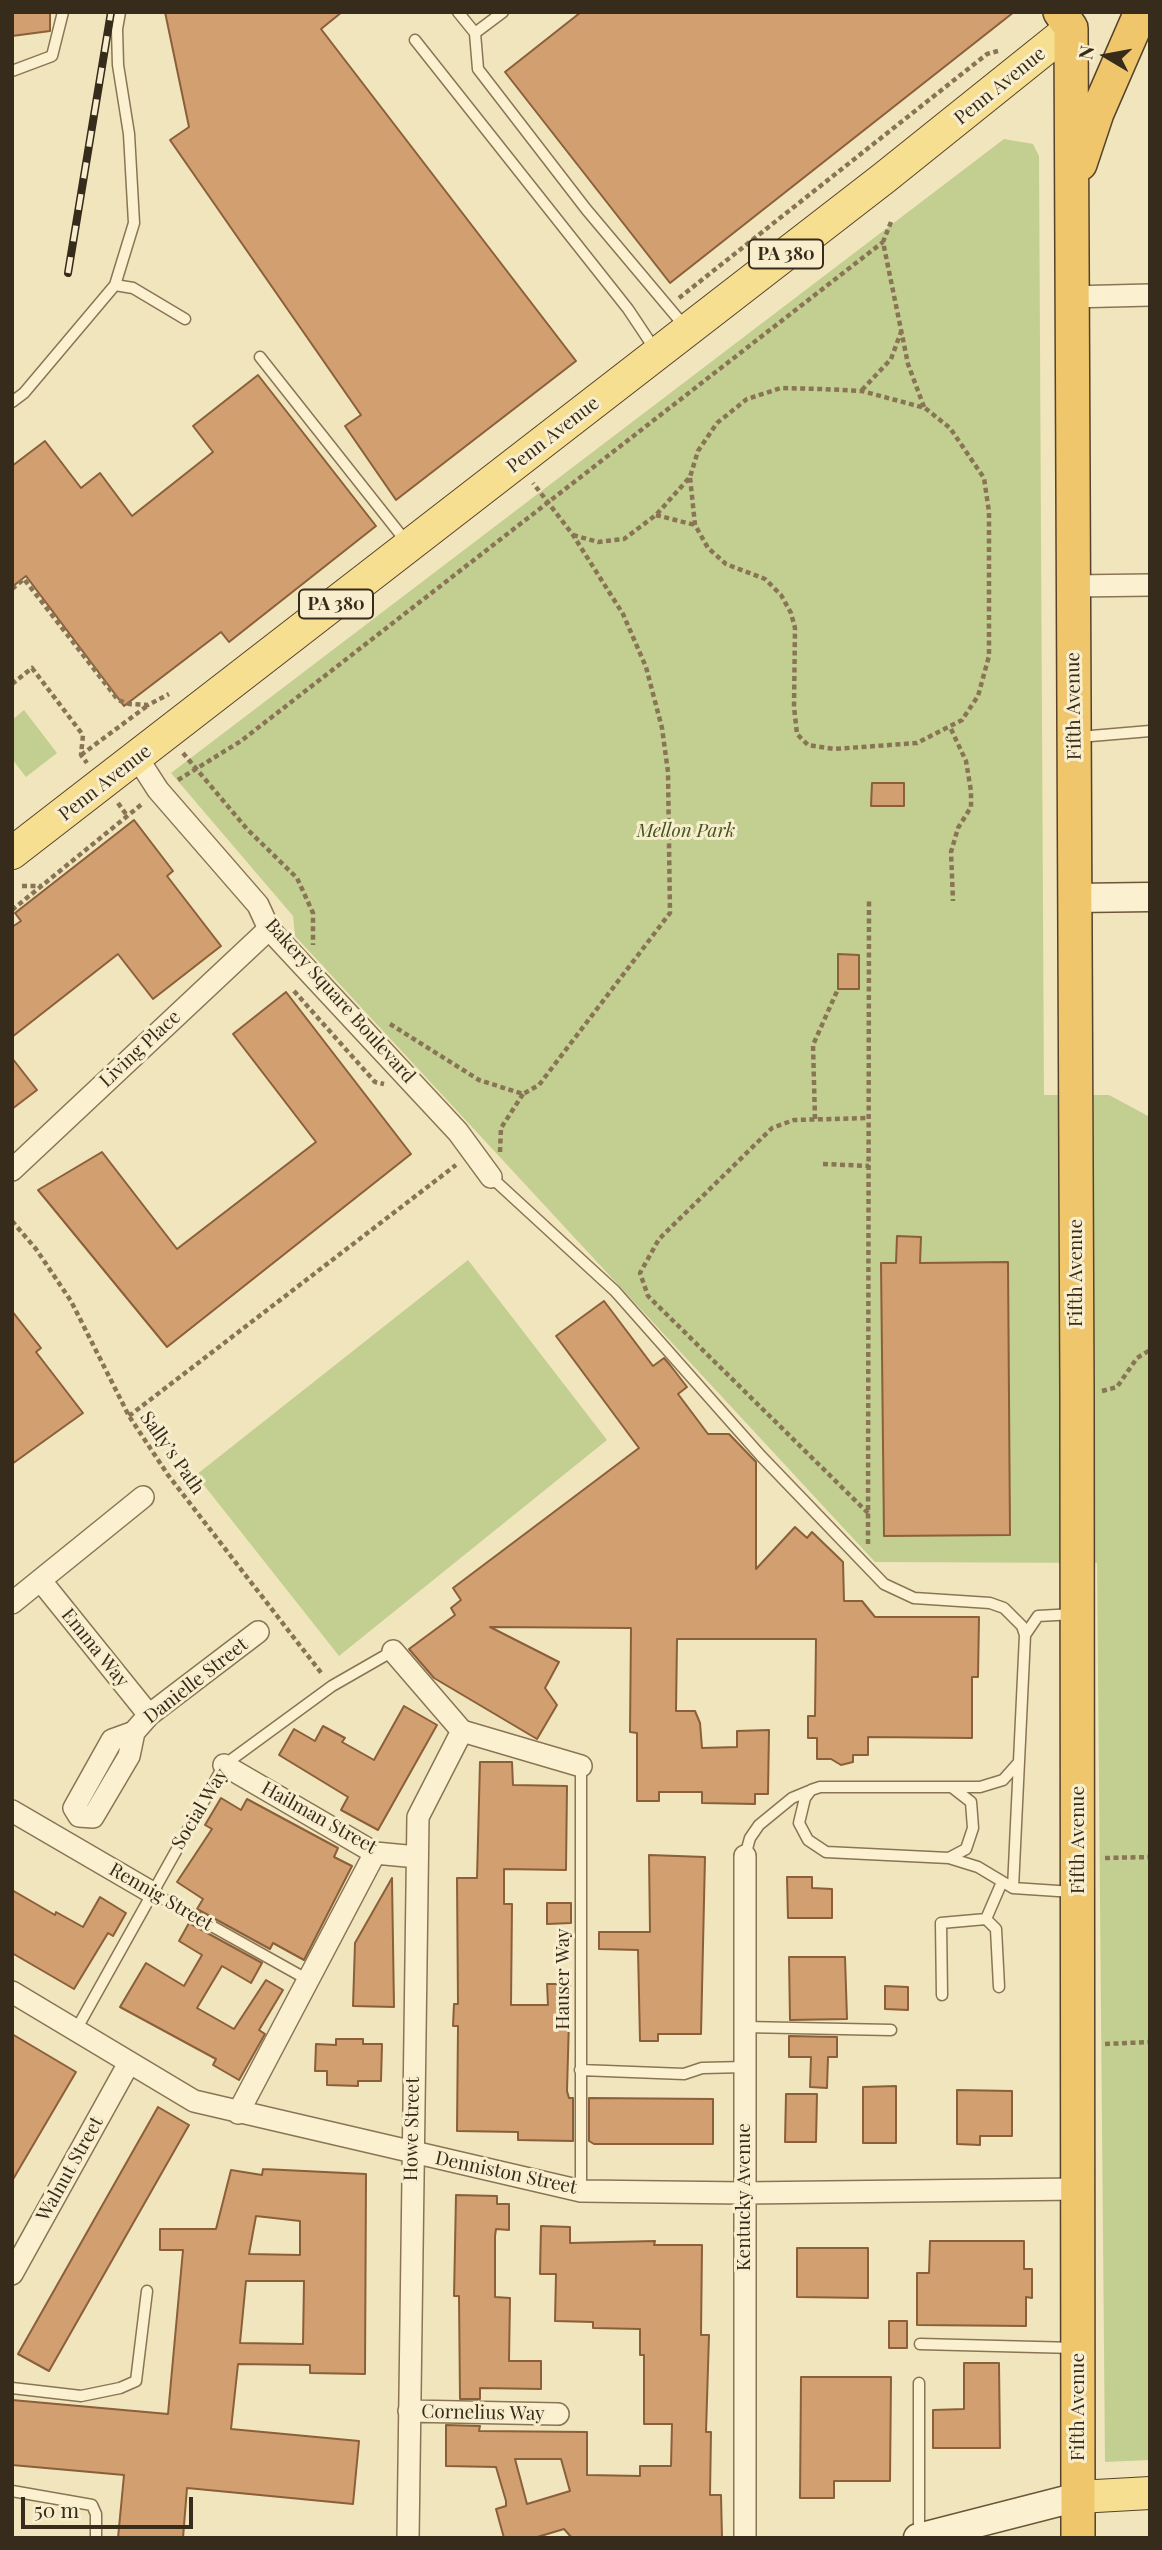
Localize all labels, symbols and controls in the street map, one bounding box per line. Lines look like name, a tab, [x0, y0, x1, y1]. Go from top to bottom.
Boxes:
north arrow	[1071, 21, 1141, 91]
street label: Penn Avenue	[950, 42, 1050, 130]
text: N	[1071, 43, 1099, 61]
road number: PA 380	[749, 240, 823, 268]
street label: Penn Avenue	[502, 392, 604, 478]
road number: PA 380	[299, 590, 373, 618]
street label: Fifth Avenue	[1062, 652, 1086, 760]
street label: Penn Avenue	[54, 740, 156, 826]
park label: Mellon Park	[637, 820, 735, 842]
street label: Bakery Square Boulevard	[260, 914, 420, 1088]
street label: Living Place	[95, 1006, 185, 1092]
street label: Fifth Avenue	[1065, 1219, 1087, 1327]
street label: Sally’s Path	[135, 1407, 209, 1499]
street label: Emma Way	[56, 1604, 134, 1692]
street label: Danielle Street	[139, 1633, 253, 1729]
street label: Social Way	[167, 1764, 233, 1854]
street label: Hailman Street	[257, 1777, 381, 1859]
street label: Fifth Avenue	[1067, 1786, 1089, 1894]
street label: Rennig Street	[105, 1858, 217, 1936]
street label: Hauser Way	[552, 1928, 574, 2030]
street label: Howe Street	[400, 2077, 424, 2181]
street label: Walnut Street	[32, 2113, 108, 2225]
street label: Kentucky Avenue	[733, 2123, 755, 2271]
street label: Denniston Street	[433, 2147, 579, 2199]
street label: Fifth Avenue	[1067, 2353, 1089, 2461]
street label: Cornelius Way	[421, 2401, 545, 2425]
scale bar	[24, 2484, 196, 2528]
text: 50 m	[34, 2495, 79, 2523]

